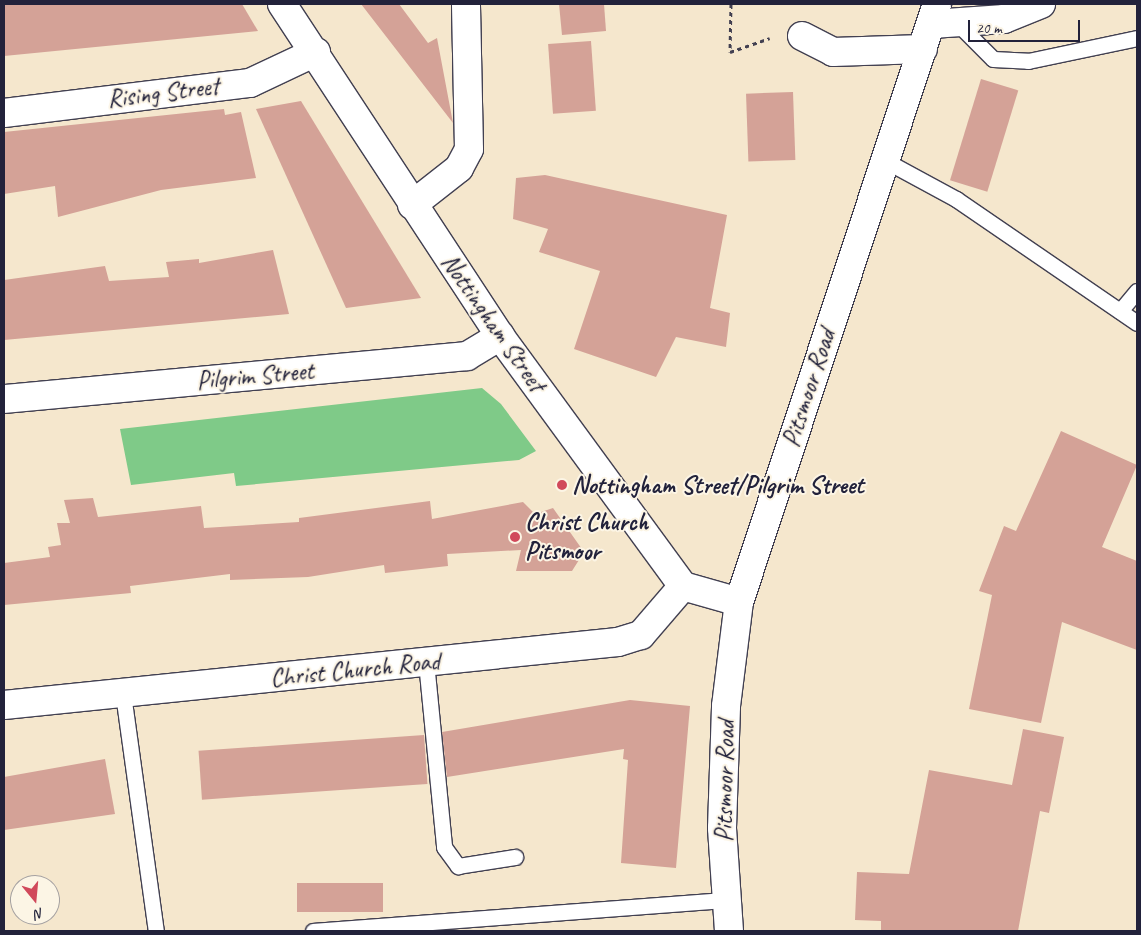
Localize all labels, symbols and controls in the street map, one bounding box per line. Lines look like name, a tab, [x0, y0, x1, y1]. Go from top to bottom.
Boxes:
scale bar	[971, 10, 1084, 42]
text: 20 m	[976, 19, 1002, 38]
street label: Rising Street	[106, 71, 220, 115]
street label: Nottingham Street	[434, 248, 552, 398]
street label: Pitsmoor Road	[776, 325, 842, 451]
street label: Pilgrim Street	[195, 356, 315, 396]
place label: Nottingham Street/Pilgrim Street	[572, 470, 864, 500]
marker: Nottingham Street/Pilgrim Street	[556, 479, 568, 491]
place label: Christ Church Pitsmoor	[525, 508, 649, 567]
marker: Christ Church Pitsmoor	[509, 531, 521, 543]
street label: Christ Church Road	[269, 646, 441, 694]
street label: Pitsmoor Road	[709, 720, 741, 842]
north arrow	[10, 875, 60, 925]
text: N	[33, 904, 46, 923]

